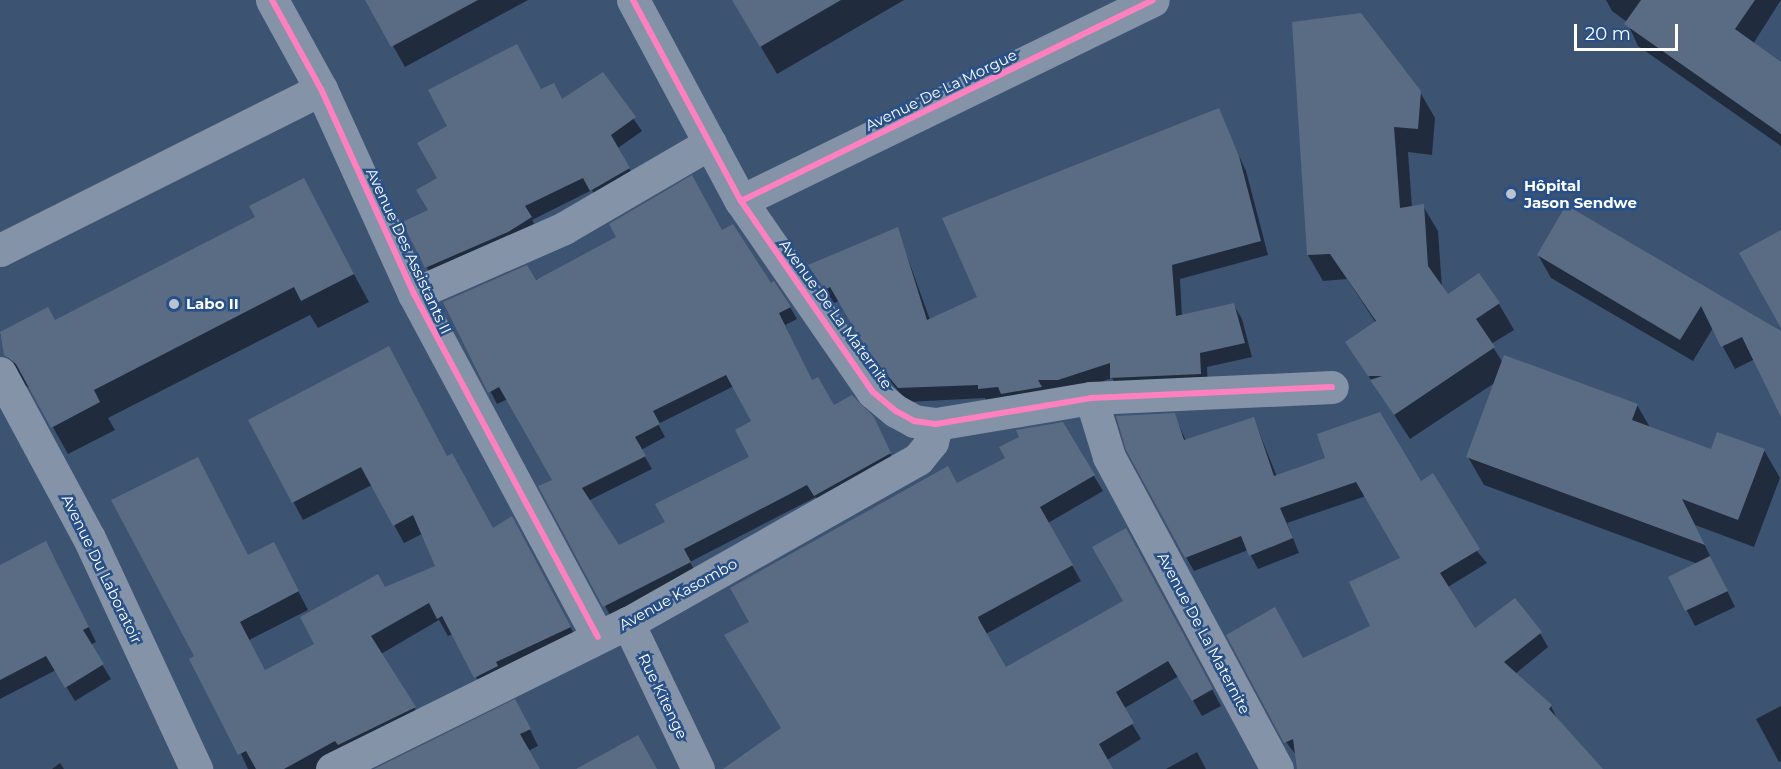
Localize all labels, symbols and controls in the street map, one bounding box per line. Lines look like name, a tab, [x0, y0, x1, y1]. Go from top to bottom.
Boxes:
scale bar	[1577, 12, 1680, 50]
text: 20 m	[1585, 23, 1631, 45]
street label: Avenue De La Morgue	[862, 45, 1020, 135]
street label: Avenue Des Assistants II	[363, 165, 455, 337]
place label: Hôpital Jason Sendwe	[1524, 176, 1637, 211]
marker: Hôpital Jason Sendwe	[1502, 185, 1520, 203]
street label: Avenue De La Maternite	[776, 236, 896, 392]
place label: Labo II	[186, 295, 239, 313]
marker: Labo II	[167, 297, 181, 311]
street label: Avenue Du Laboratoir	[58, 491, 146, 647]
street label: Avenue De La Maternite	[1154, 549, 1254, 717]
street label: Avenue Kasombo	[616, 554, 740, 634]
street label: Rue Kitenge	[635, 650, 691, 742]

